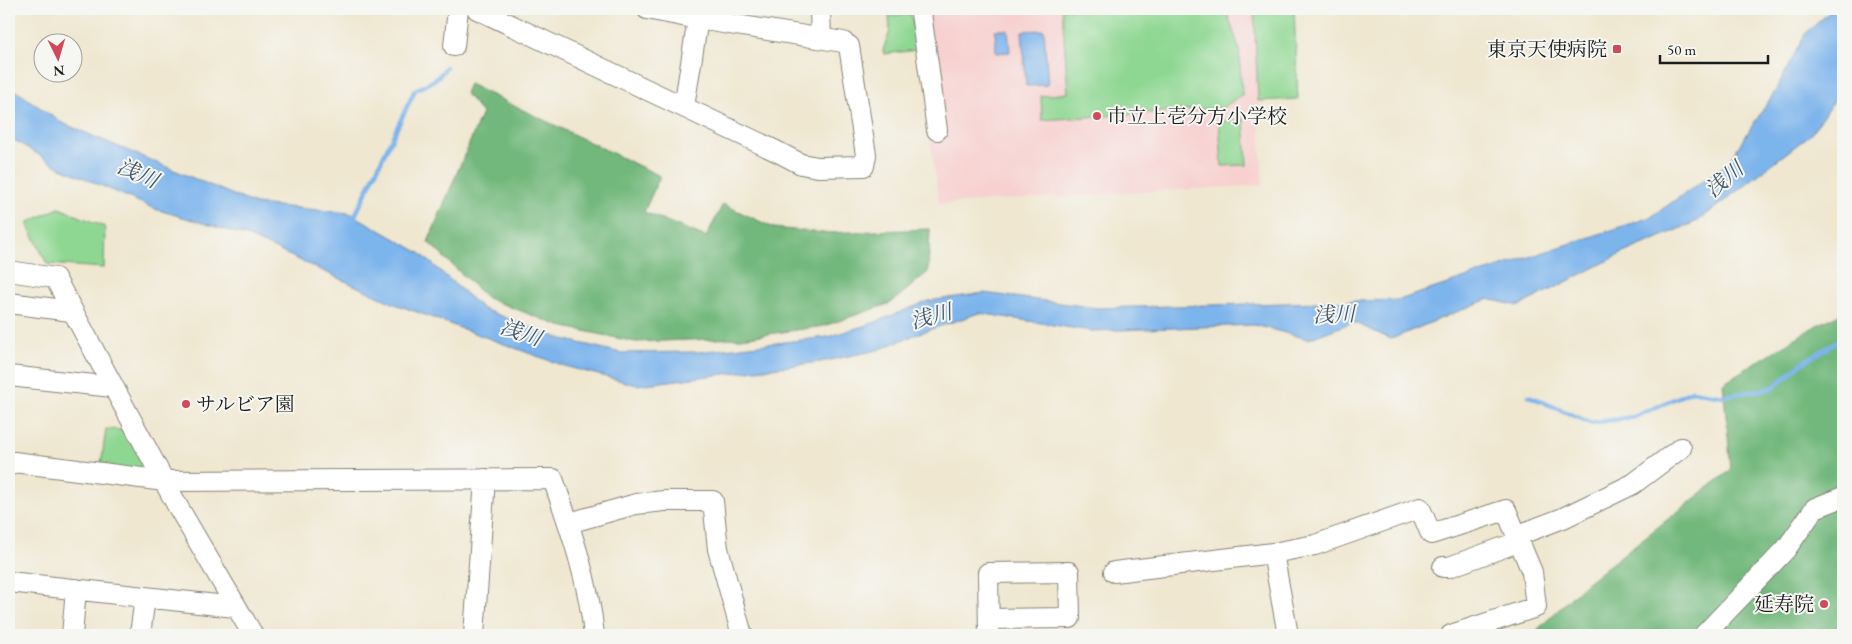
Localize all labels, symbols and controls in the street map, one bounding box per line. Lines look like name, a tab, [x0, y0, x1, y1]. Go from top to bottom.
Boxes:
north arrow	[32, 32, 82, 82]
scale bar	[1660, 32, 1767, 64]
place label: 東京天使病院	[1487, 36, 1607, 62]
text: 50 m	[1667, 40, 1696, 59]
marker: 東京天使病院	[1611, 43, 1623, 55]
text: N	[52, 61, 66, 80]
place label: 市立上壱分方小学校	[1107, 103, 1287, 129]
marker: 市立上壱分方小学校	[1091, 110, 1103, 122]
water label: 浅川	[113, 152, 165, 195]
water label: 浅川	[1699, 154, 1750, 203]
water label: 浅川	[907, 297, 957, 334]
water label: 浅川	[1313, 300, 1357, 328]
water label: 浅川	[497, 312, 547, 352]
place label: サルビア園	[196, 391, 295, 417]
marker: サルビア園	[180, 398, 192, 410]
place label: 延寿院	[1754, 591, 1814, 617]
marker: 延寿院	[1818, 598, 1830, 610]

